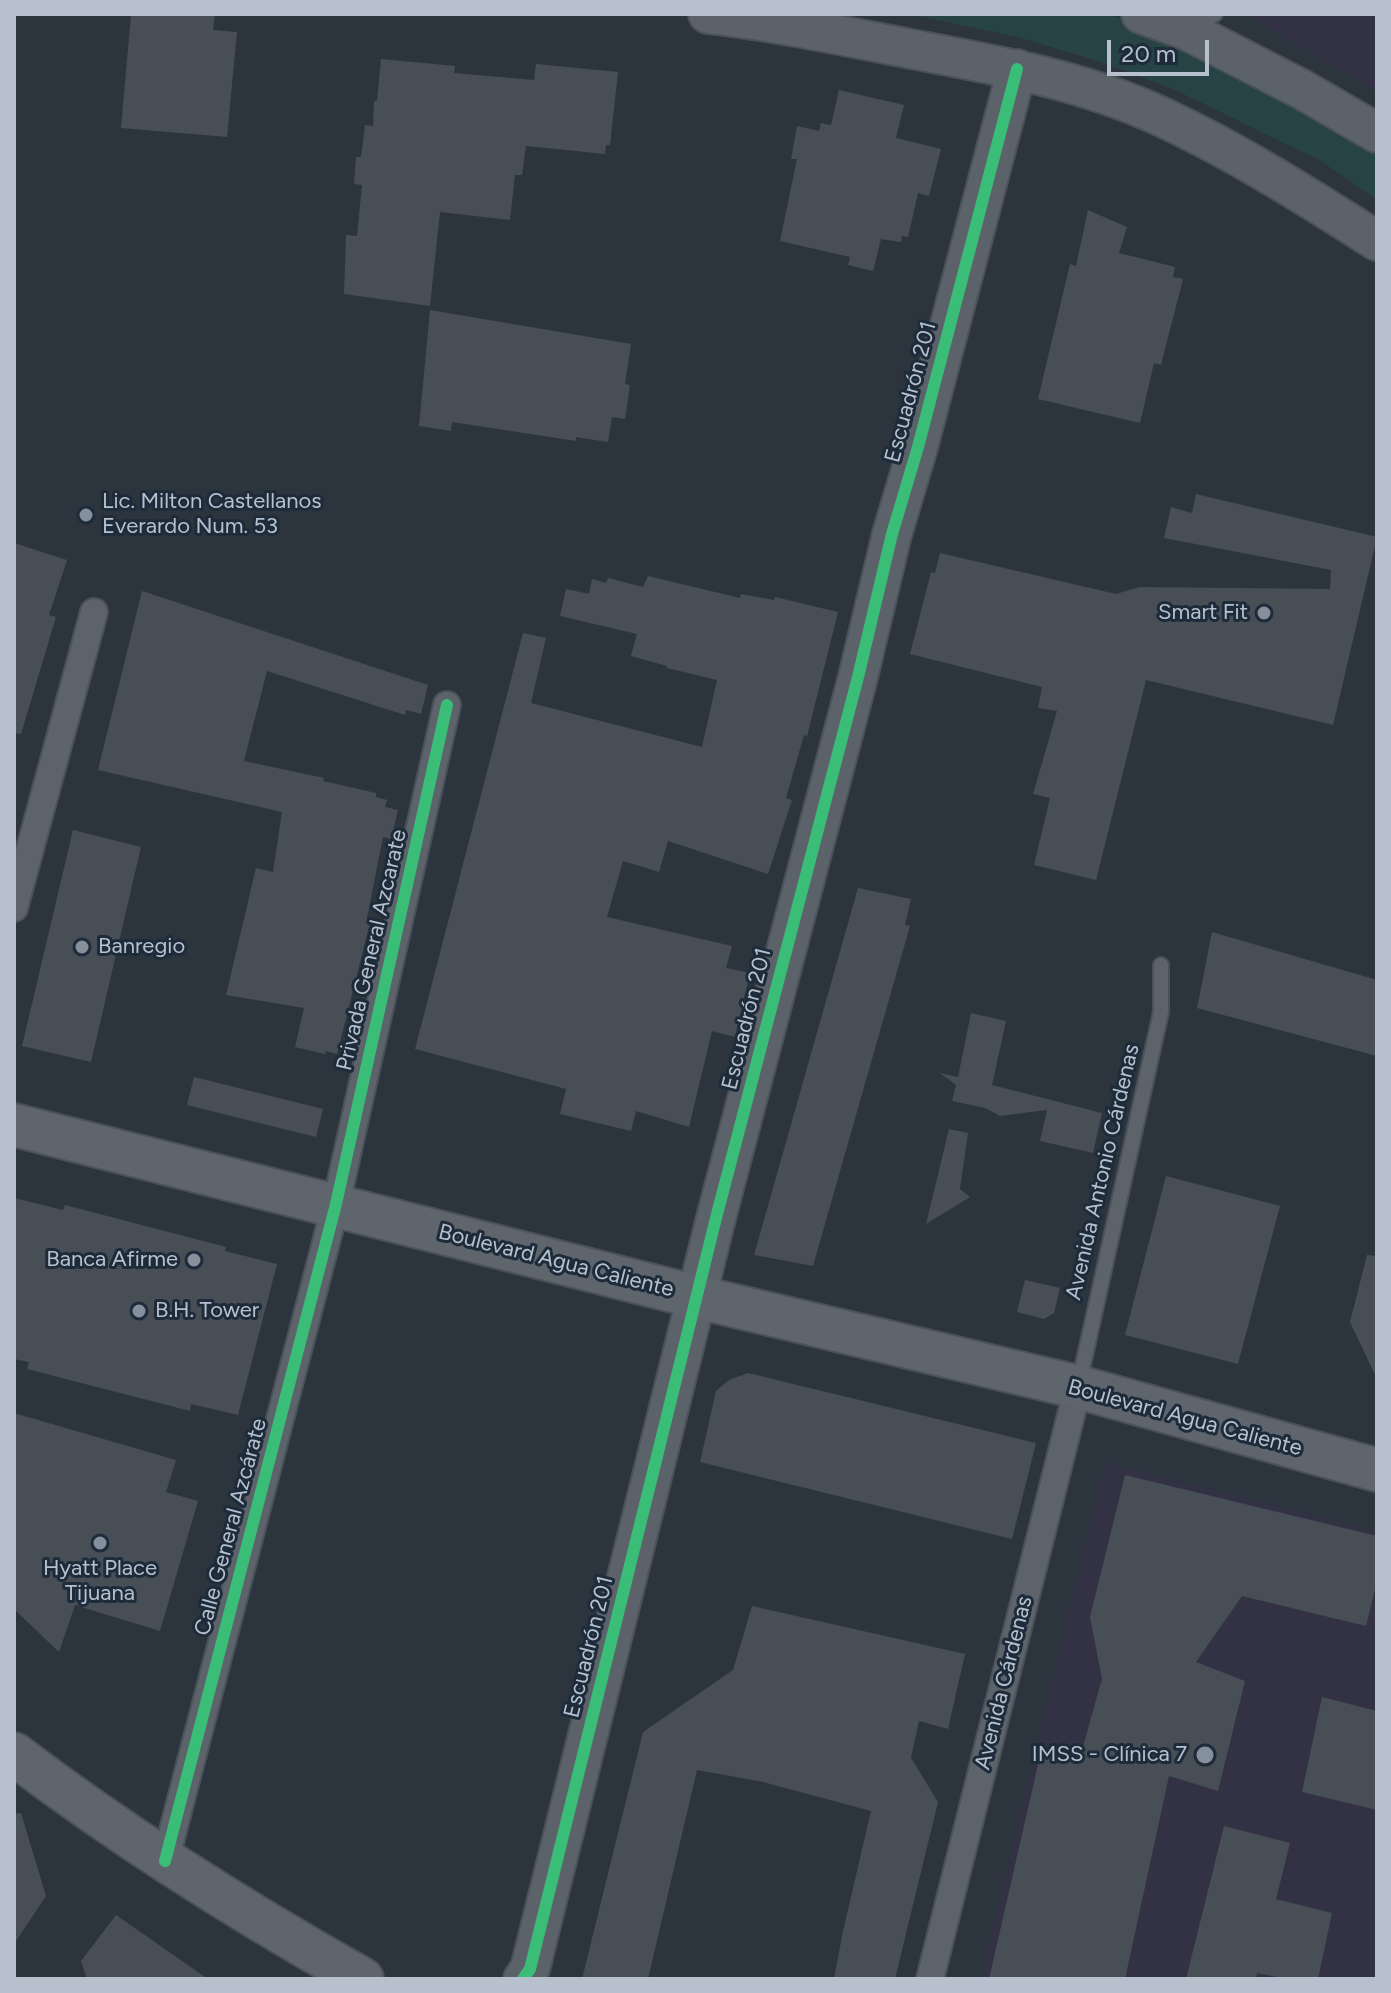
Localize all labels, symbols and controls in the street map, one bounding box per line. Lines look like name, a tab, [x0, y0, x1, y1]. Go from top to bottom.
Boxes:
scale bar	[1111, 24, 1213, 74]
text: 20 m	[1121, 39, 1176, 68]
street label: Escuadrón 201	[879, 319, 943, 465]
place label: Lic. Milton Castellanos Everardo Num. 53	[102, 489, 322, 540]
marker: Lic. Milton Castellanos Everardo Num. 53	[77, 506, 95, 524]
place label: Smart Fit	[1158, 600, 1248, 626]
marker: Smart Fit	[1255, 604, 1273, 622]
street label: Privada General Azcarate	[331, 827, 413, 1073]
place label: Banregio	[98, 934, 185, 960]
marker: Banregio	[73, 938, 91, 956]
street label: Escuadrón 201	[717, 945, 777, 1093]
street label: Avenida Antonio Cárdenas	[1061, 1042, 1145, 1302]
street label: Boulevard Agua Caliente	[436, 1219, 676, 1303]
place label: Banca Afirme	[46, 1247, 178, 1273]
marker: Banca Afirme	[185, 1251, 203, 1269]
place label: B.H. Tower	[155, 1298, 259, 1324]
marker: B.H. Tower	[130, 1302, 148, 1320]
street label: Boulevard Agua Caliente	[1065, 1374, 1305, 1462]
street label: Calle General Azcárate	[189, 1415, 273, 1639]
marker: Hyatt Place Tijuana	[91, 1534, 109, 1552]
place label: Hyatt Place Tijuana	[43, 1556, 157, 1608]
street label: Escuadrón 201	[559, 1573, 619, 1721]
street label: Avenida Cárdenas	[970, 1593, 1038, 1773]
place label: IMSS - Clínica 7	[1032, 1742, 1187, 1768]
marker: IMSS - Clínica 7	[1194, 1744, 1216, 1766]

